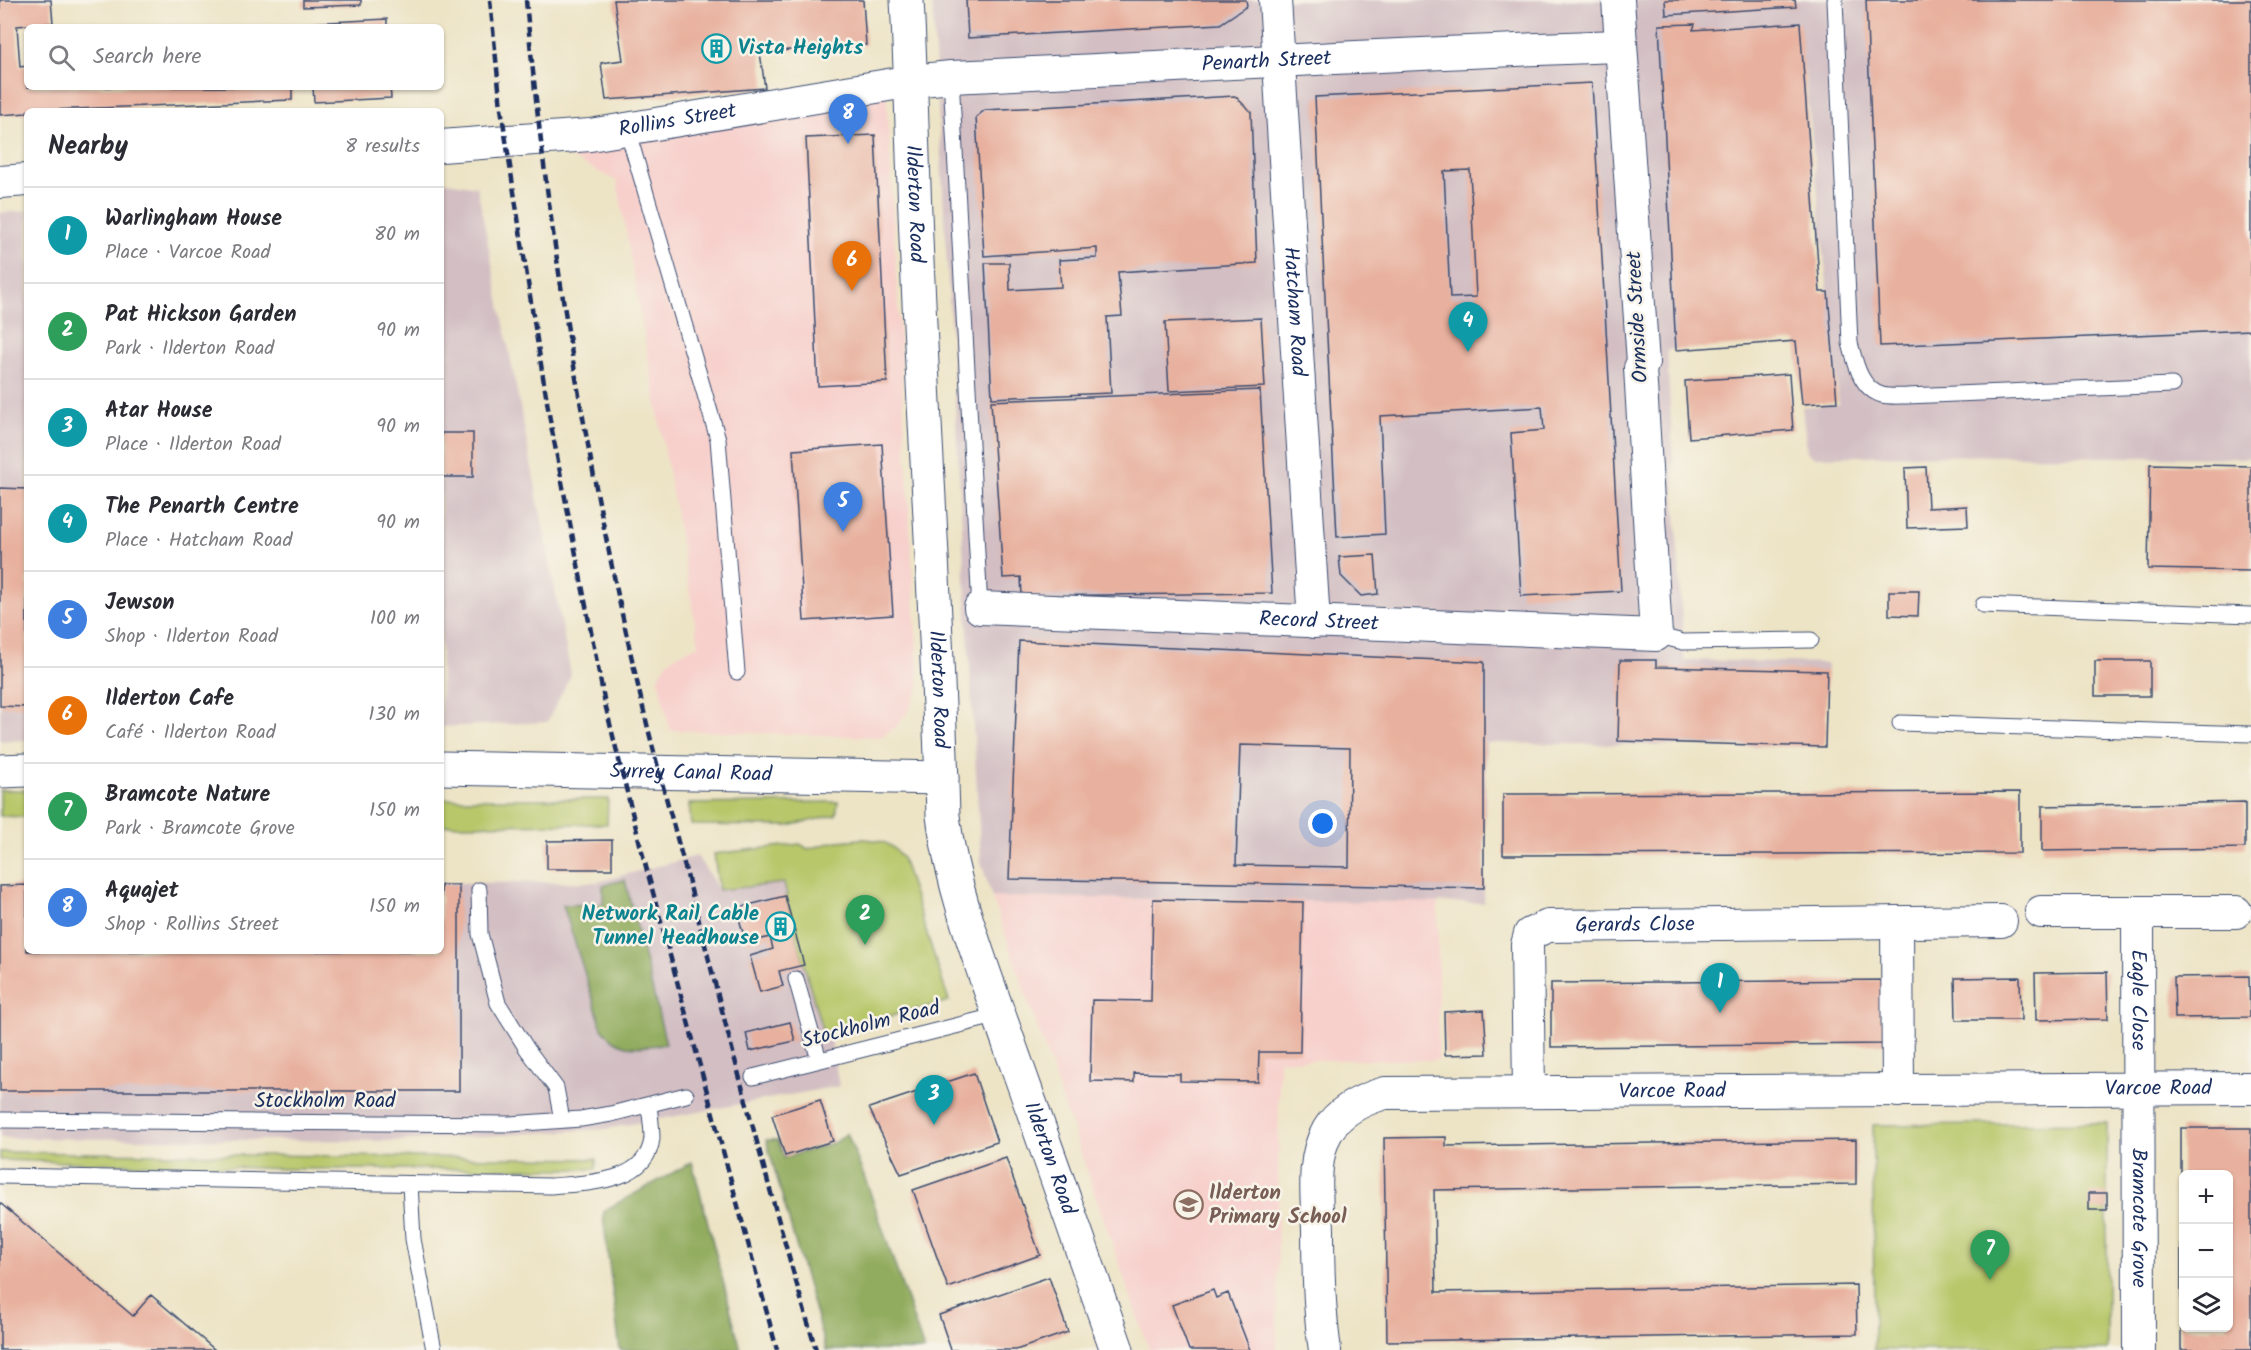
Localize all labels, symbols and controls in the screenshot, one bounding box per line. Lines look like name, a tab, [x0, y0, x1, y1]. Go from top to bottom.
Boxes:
search box	[24, 24, 444, 90]
building icon: Vista Heights	[701, 32, 733, 64]
place label: Vista Heights	[738, 32, 863, 65]
text: Search here	[93, 40, 201, 75]
icon: search	[45, 41, 78, 74]
street label: Penarth Street	[1201, 42, 1333, 81]
street label: Rollins Street	[616, 94, 740, 146]
pin: 8	[828, 94, 868, 144]
text: Nearby	[48, 126, 128, 168]
text: 8 results	[345, 131, 420, 163]
street label: Ilderton Road	[896, 144, 934, 264]
text: Warlingham House	[105, 202, 282, 237]
text: 1	[64, 219, 71, 251]
text: 80 m	[374, 219, 420, 251]
text: Place · Varcoe Road	[105, 237, 271, 269]
pin: 6	[832, 242, 872, 291]
street label: Hatcham Road	[1274, 246, 1315, 378]
street label: Ormside Street	[1618, 249, 1658, 384]
text: Pat Hickson Garden	[105, 298, 296, 333]
pin: 4	[1448, 302, 1488, 352]
text: 2	[62, 315, 73, 347]
text: 90 m	[376, 315, 420, 347]
text: Park · Ilderton Road	[105, 333, 274, 365]
text: Atar House	[105, 394, 213, 429]
text: 3	[62, 411, 73, 443]
text: 90 m	[376, 411, 420, 443]
text: Place · Ilderton Road	[105, 429, 281, 461]
pin: 5	[824, 482, 862, 532]
text: The Penarth Centre	[105, 490, 299, 525]
text: 4	[62, 507, 73, 539]
text: 90 m	[376, 507, 420, 539]
text: Place · Hatcham Road	[105, 525, 292, 557]
text: Jewson	[105, 586, 175, 621]
text: 5	[62, 603, 73, 635]
text: 100 m	[370, 603, 420, 635]
street label: Record Street	[1258, 603, 1380, 640]
text: Shop · Ilderton Road	[105, 621, 278, 653]
street label: Ilderton Road	[919, 630, 957, 749]
text: Ilderton Cafe	[105, 682, 234, 717]
text: 6	[62, 699, 73, 731]
text: 130 m	[368, 699, 420, 731]
text: Café · Ilderton Road	[105, 717, 276, 749]
street label: Surrey Canal Road	[610, 755, 773, 791]
text: Bramcote Nature	[105, 778, 270, 813]
text: 7	[63, 795, 72, 827]
text: 150 m	[369, 795, 420, 827]
your location	[1308, 809, 1337, 838]
text: Park · Bramcote Grove	[105, 813, 295, 845]
text: Aquajet	[105, 874, 179, 909]
text: 8	[62, 891, 73, 923]
text: 150 m	[369, 891, 420, 923]
pin: 2	[846, 896, 884, 945]
place label: Network Rail Cable Tunnel Headhouse	[582, 898, 759, 955]
street label: Gerards Close	[1575, 908, 1695, 942]
text: Shop · Rollins Street	[105, 909, 279, 941]
building icon: Network Rail Cable Tunnel Headhouse	[764, 910, 796, 942]
street label: Eagle Close	[2122, 950, 2155, 1051]
pin: 1	[1700, 964, 1740, 1013]
street label: Stockholm Road	[799, 992, 944, 1058]
street label: Varcoe Road	[2105, 1072, 2212, 1105]
street label: Varcoe Road	[1619, 1075, 1726, 1108]
pin: 3	[914, 1076, 954, 1125]
street label: Stockholm Road	[254, 1085, 396, 1118]
street label: Ilderton Road	[1015, 1097, 1085, 1220]
street label: Bramcote Grove	[2122, 1148, 2155, 1288]
map controls	[2179, 1170, 2233, 1332]
button: +	[2179, 1170, 2233, 1224]
place label: Ilderton Primary School	[1209, 1177, 1347, 1234]
school or university icon: Ilderton Primary School	[1172, 1189, 1204, 1221]
button: −	[2179, 1224, 2233, 1278]
pin: 7	[1970, 1230, 2010, 1280]
button: layers	[2179, 1278, 2233, 1332]

